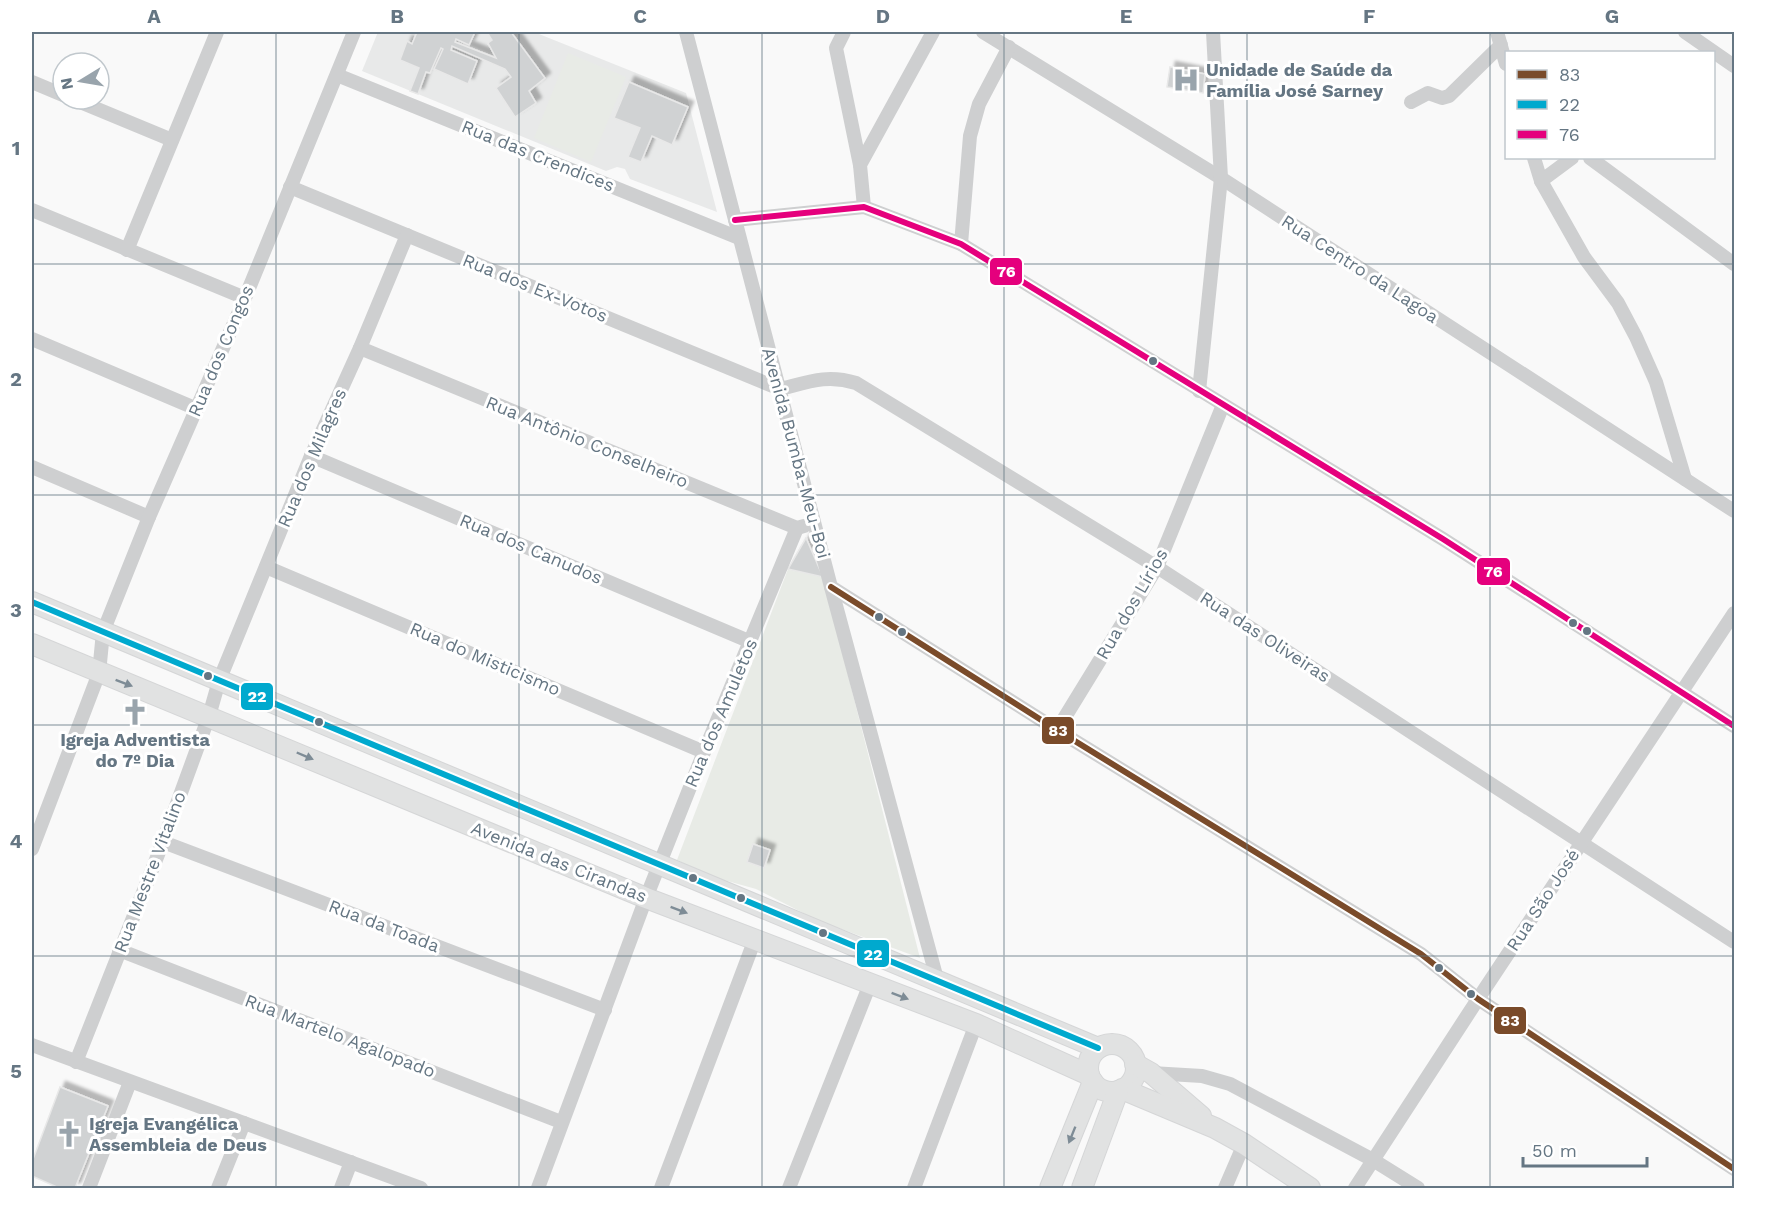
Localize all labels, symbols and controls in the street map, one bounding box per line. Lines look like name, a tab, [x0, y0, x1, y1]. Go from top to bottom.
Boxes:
text: A	[147, 4, 161, 28]
text: B	[390, 4, 404, 28]
text: C	[633, 4, 647, 28]
text: D	[876, 4, 890, 28]
text: E	[1120, 4, 1132, 28]
text: F	[1363, 4, 1375, 28]
text: G	[1605, 4, 1619, 28]
north arrow	[51, 51, 111, 111]
legend	[1505, 51, 1715, 159]
place label: Unidade de Saúde da Família José Sarney	[1206, 59, 1393, 101]
text: 83	[1559, 64, 1580, 85]
hospital icon: Unidade de Saúde da Família José Sarney	[1171, 65, 1201, 95]
text: N	[56, 76, 77, 91]
text: 22	[1559, 94, 1580, 115]
street label: Rua das Crendices	[459, 115, 618, 196]
text: 76	[1559, 124, 1580, 145]
text: 1	[12, 136, 20, 160]
street label: Rua Centro da Lagoa	[1278, 210, 1443, 327]
street label: Rua dos Ex-Votos	[460, 249, 611, 326]
line badge: 76	[989, 257, 1023, 286]
text: 76	[996, 262, 1016, 281]
street label: Rua dos Congos	[183, 282, 258, 420]
street label: Avenida Bumba-Meu-Boi	[758, 345, 835, 561]
unlabelled marker	[1147, 355, 1159, 367]
text: 2	[10, 367, 22, 391]
street label: Rua dos Milagres	[273, 385, 350, 530]
street label: Rua Antônio Conselheiro	[483, 391, 691, 492]
street label: Rua dos Canudos	[457, 509, 606, 588]
street label: Rua dos Lírios	[1091, 545, 1172, 663]
line badge: 76	[1476, 557, 1511, 586]
text: 76	[1483, 562, 1503, 581]
street label: Rua das Oliveiras	[1196, 587, 1334, 686]
text: 3	[10, 598, 22, 622]
unlabelled marker	[873, 611, 885, 623]
street label: Rua do Misticismo	[407, 617, 564, 700]
unlabelled marker	[1567, 617, 1579, 629]
unlabelled marker	[1581, 625, 1593, 637]
unlabelled marker	[896, 626, 908, 638]
street label: Rua dos Amuletos	[680, 635, 761, 790]
unlabelled marker	[202, 670, 214, 682]
one-way arrow	[115, 679, 133, 688]
line badge: 22	[240, 682, 274, 711]
text: 22	[247, 687, 267, 706]
church icon: Igreja Adventista do 7º Dia	[120, 697, 150, 727]
unlabelled marker	[313, 716, 325, 728]
line badge: 83	[1041, 716, 1075, 745]
text: 83	[1048, 721, 1068, 740]
place label: Igreja Adventista do 7º Dia	[60, 729, 210, 771]
one-way arrow	[296, 752, 314, 761]
street label: Rua Mestre Vitalino	[109, 788, 190, 955]
street label: Avenida das Cirandas	[468, 817, 650, 906]
text: 4	[10, 829, 23, 853]
street label: Rua São José	[1502, 845, 1583, 955]
unlabelled marker	[687, 872, 699, 884]
unlabelled marker	[735, 892, 747, 904]
street label: Rua da Toada	[326, 895, 442, 956]
one-way arrow	[671, 906, 689, 916]
unlabelled marker	[817, 927, 829, 939]
line badge: 22	[856, 939, 890, 968]
text: 22	[863, 945, 883, 964]
unlabelled marker	[1433, 962, 1445, 974]
unlabelled marker	[1465, 988, 1477, 1000]
street label: Rua Martelo Agalopado	[242, 989, 438, 1082]
one-way arrow	[892, 991, 910, 1001]
line badge: 83	[1493, 1006, 1527, 1035]
text: 83	[1500, 1011, 1520, 1030]
text: 5	[10, 1059, 22, 1083]
place label: Igreja Evangélica Assembleia de Deus	[89, 1113, 267, 1155]
church icon: Igreja Evangélica Assembleia de Deus	[54, 1119, 84, 1149]
one-way arrow	[1066, 1127, 1076, 1145]
scale bar	[1523, 1130, 1648, 1168]
text: 50 m	[1532, 1140, 1577, 1161]

